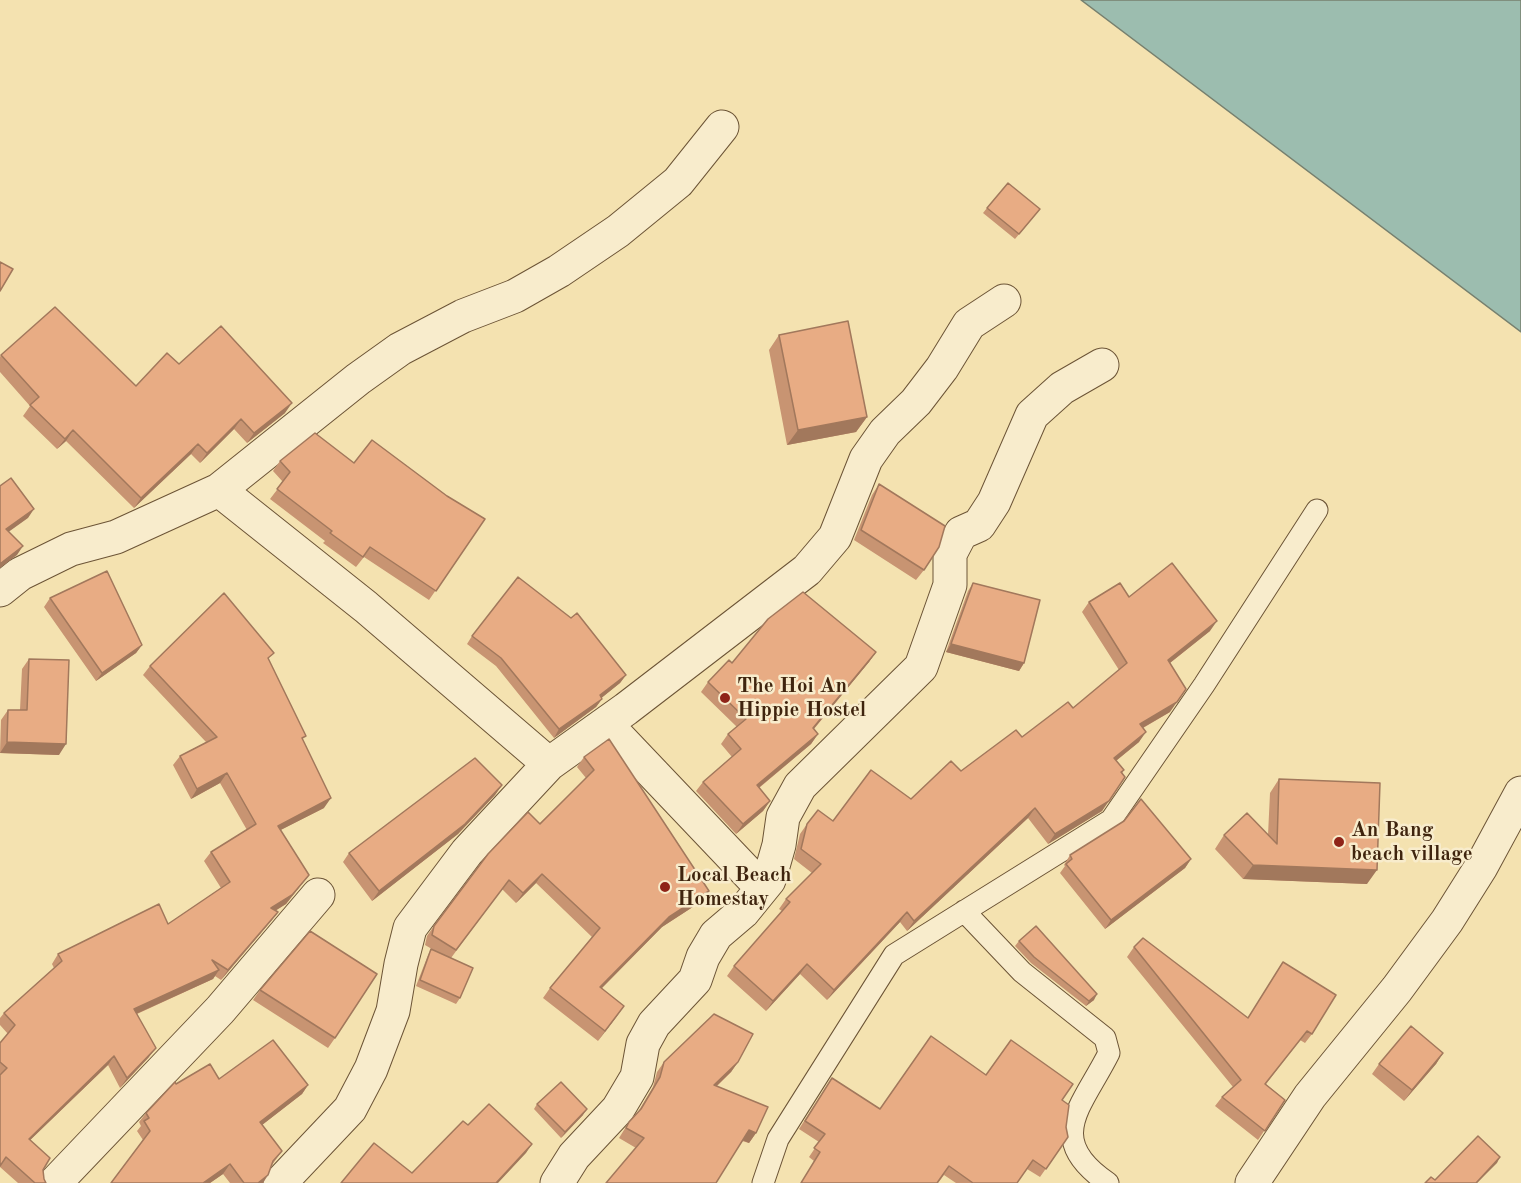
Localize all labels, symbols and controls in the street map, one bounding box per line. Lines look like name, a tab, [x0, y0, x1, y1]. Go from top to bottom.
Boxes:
place label: The Hoi An Hippie Hostel	[737, 673, 866, 723]
marker: The Hoi An Hippie Hostel	[718, 691, 732, 705]
place label: An Bang beach village	[1351, 817, 1473, 867]
marker: An Bang beach village	[1332, 835, 1346, 849]
place label: Local Beach Homestay	[677, 862, 792, 912]
marker: Local Beach Homestay	[658, 880, 672, 894]

